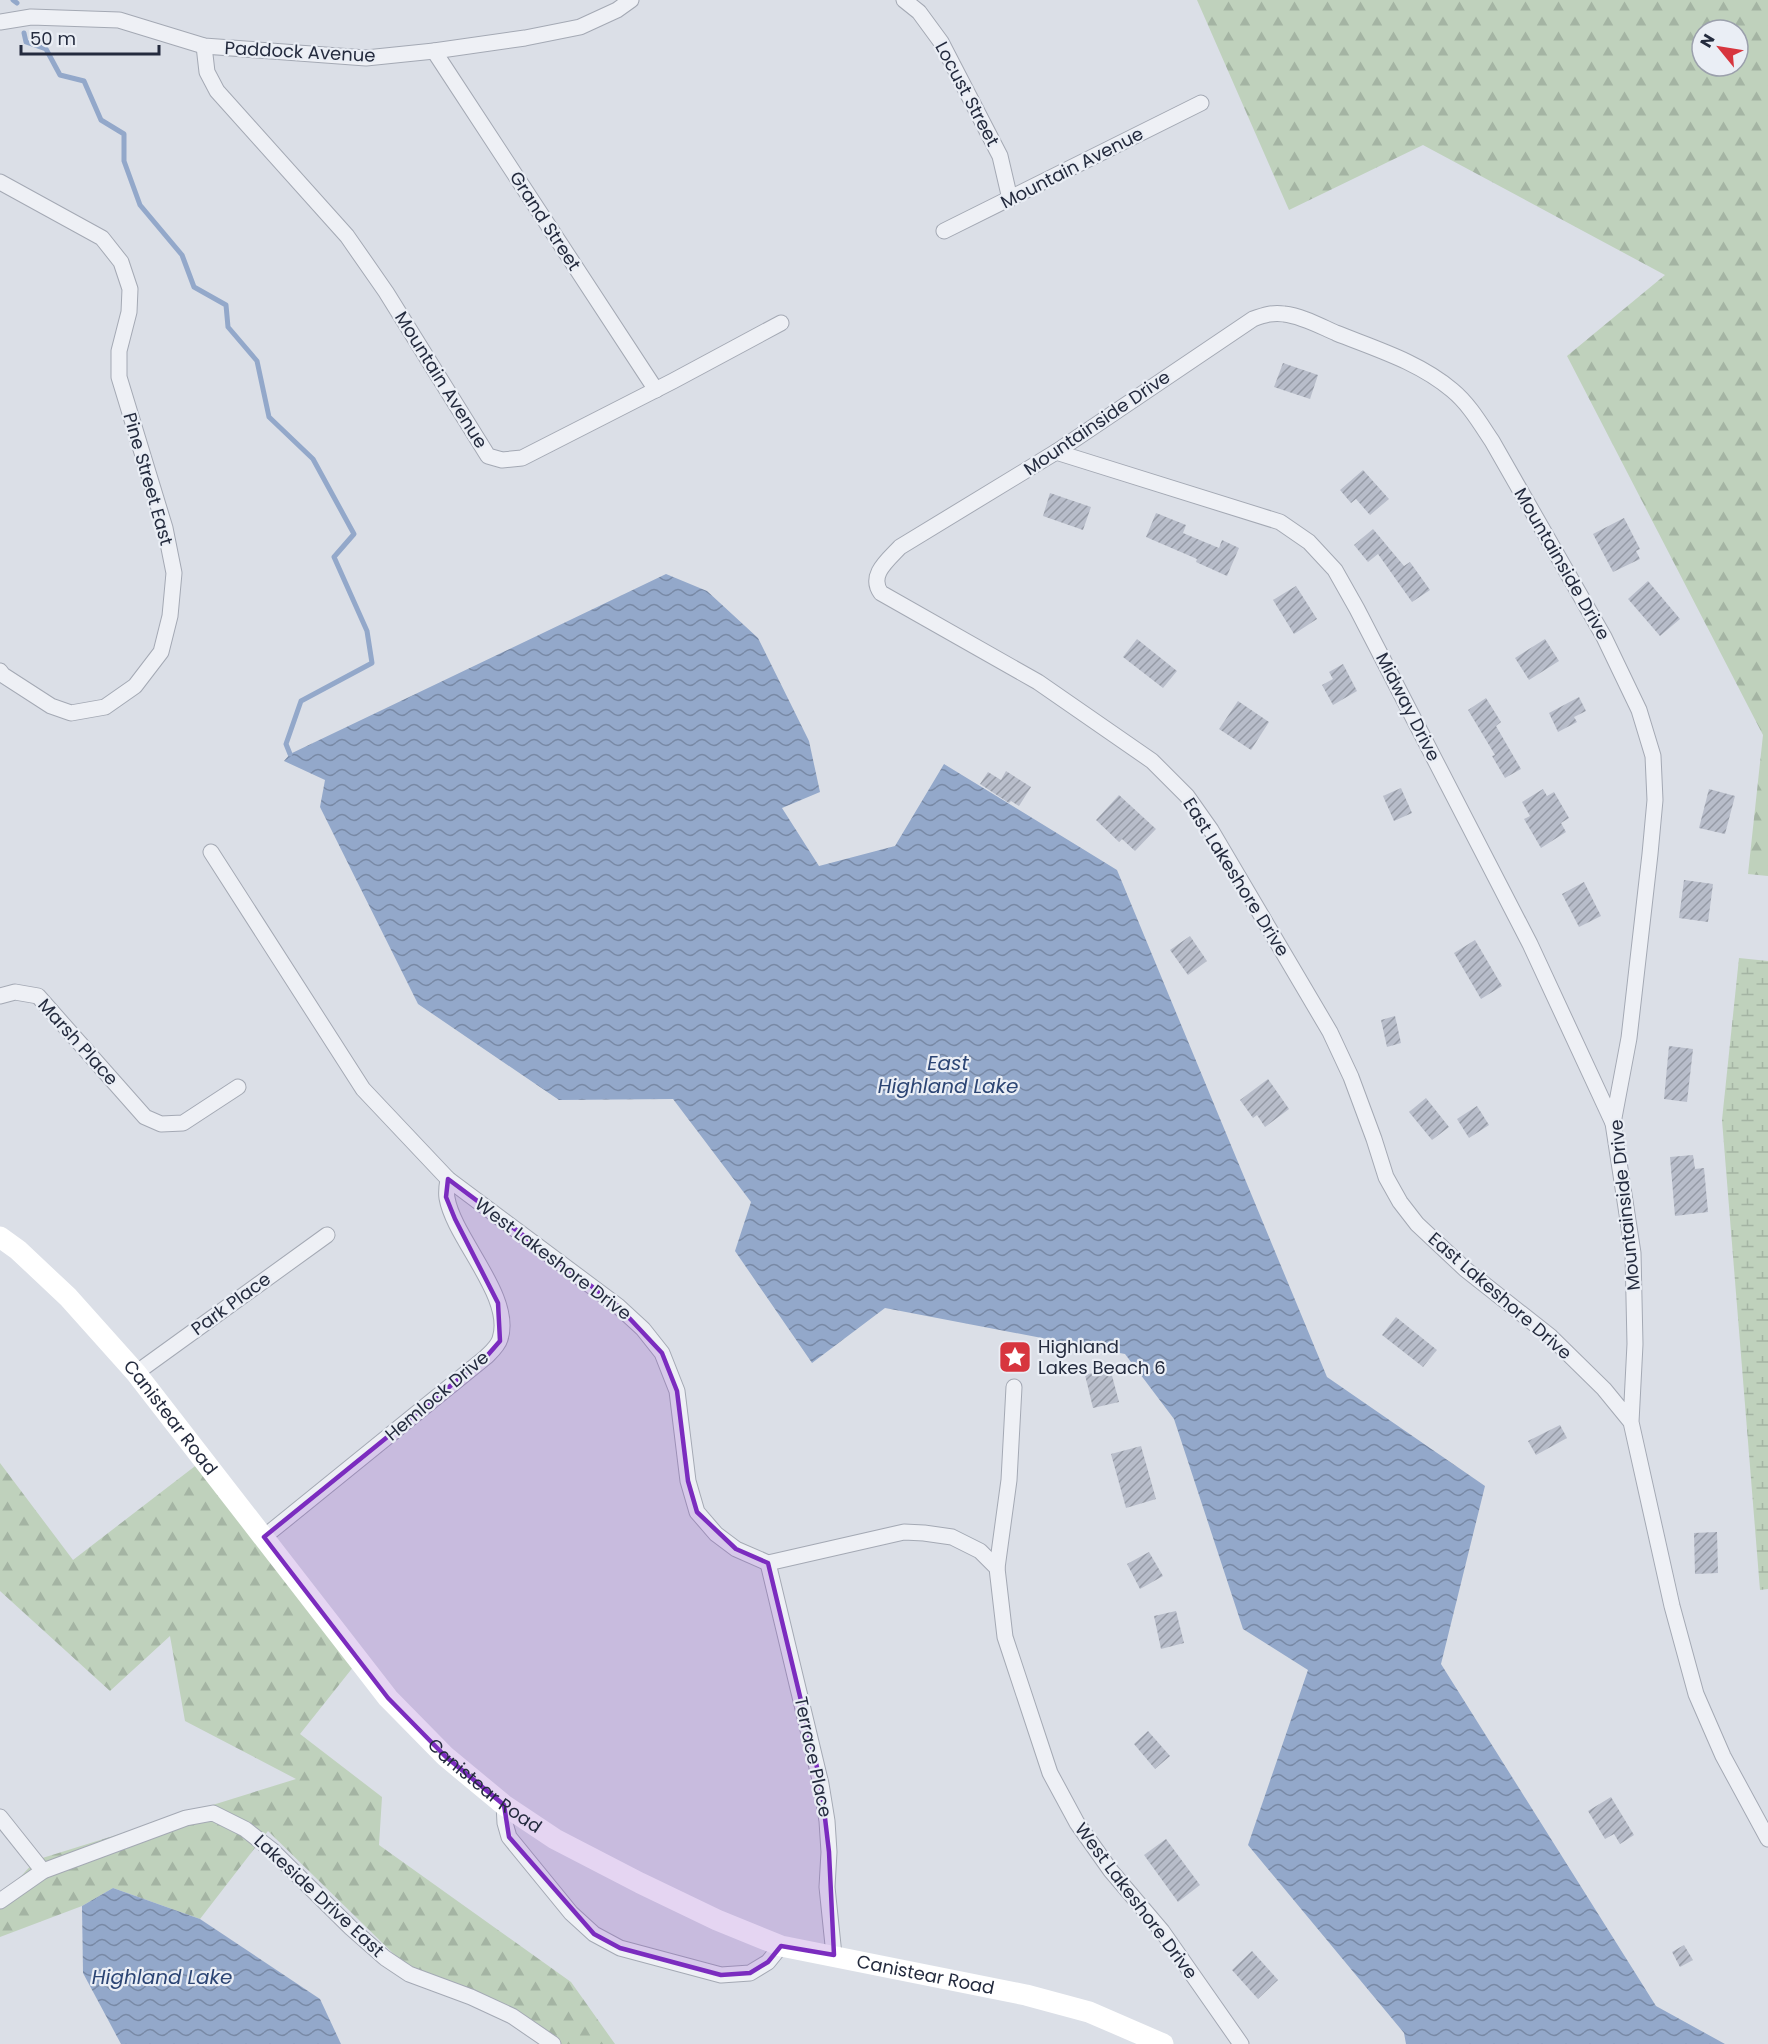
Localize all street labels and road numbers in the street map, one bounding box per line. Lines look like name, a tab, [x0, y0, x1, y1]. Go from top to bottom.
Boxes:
street label: Paddock Avenue	[224, 35, 376, 68]
street label: Locust Street	[929, 37, 1006, 150]
street label: Mountain Avenue	[996, 121, 1147, 214]
street label: Grand Street	[504, 166, 587, 275]
street label: Mountain Avenue	[389, 306, 494, 453]
street label: Mountainside Drive	[1019, 364, 1175, 481]
street label: Pine Street East	[118, 409, 179, 548]
street label: Mountainside Drive	[1509, 483, 1616, 644]
street label: Midway Drive	[1370, 648, 1447, 766]
street label: East Lakeshore Drive	[1177, 793, 1295, 961]
street label: Marsh Place	[33, 993, 124, 1091]
street label: Mountainside Drive	[1603, 1118, 1646, 1292]
street label: West Lakeshore Drive	[470, 1191, 637, 1326]
street label: East Lakeshore Drive	[1423, 1226, 1578, 1365]
street label: Park Place	[186, 1266, 275, 1341]
street label: Hemlock Drive	[380, 1345, 494, 1446]
street label: Canistear Road	[118, 1354, 224, 1480]
street label: Terrace Place	[789, 1694, 838, 1819]
street label: Canistear Road	[422, 1732, 547, 1839]
street label: West Lakeshore Drive	[1069, 1817, 1204, 1984]
street label: Lakeside Drive East	[249, 1829, 390, 1963]
street label: Canistear Road	[855, 1948, 997, 2000]

